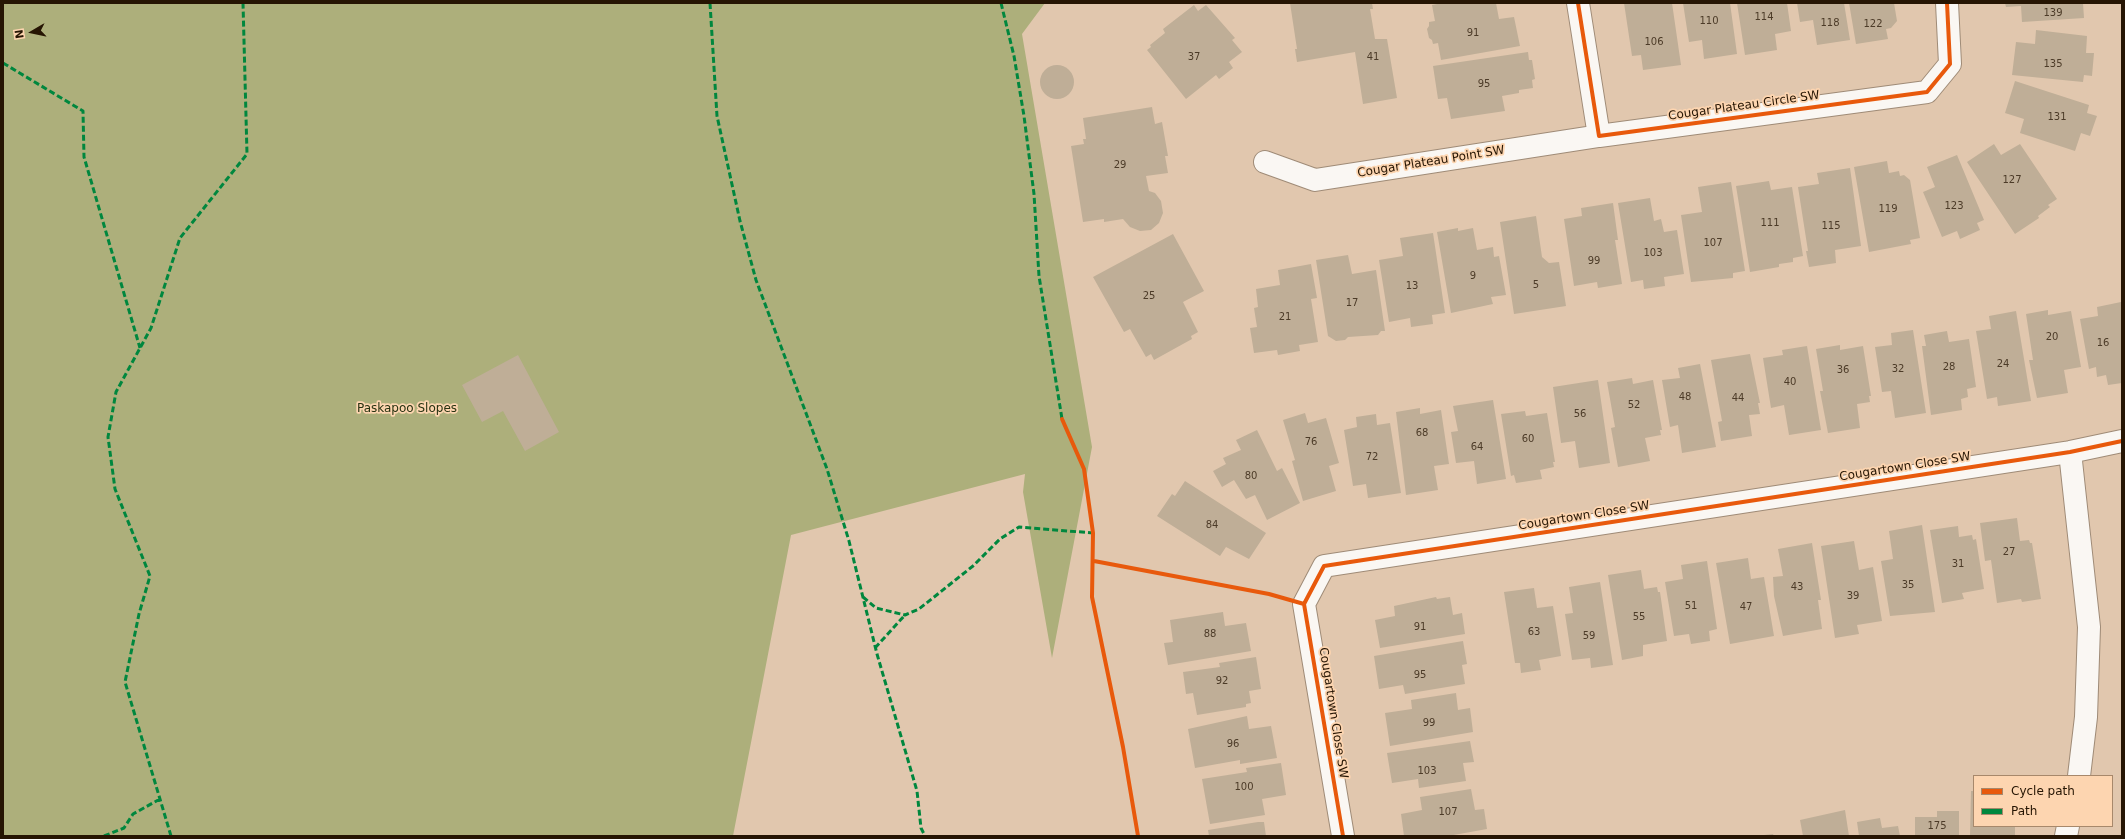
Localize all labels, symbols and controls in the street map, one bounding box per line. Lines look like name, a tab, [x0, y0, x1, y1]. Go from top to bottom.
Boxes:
house number: 139	[2043, 7, 2063, 19]
house number: 114	[1754, 11, 1774, 23]
north arrow	[12, 12, 52, 52]
house number: 110	[1699, 15, 1719, 27]
house number: 118	[1820, 17, 1840, 29]
house number: 122	[1863, 18, 1883, 30]
house number: 91	[1467, 27, 1479, 39]
text: N	[13, 28, 27, 40]
house number: 106	[1644, 36, 1664, 48]
house number: 37	[1188, 51, 1200, 63]
house number: 41	[1367, 51, 1379, 63]
house number: 135	[2043, 58, 2063, 70]
house number: 95	[1478, 78, 1490, 90]
street label: Cougar Plateau Circle SW	[1667, 88, 1821, 124]
house number: 131	[2047, 111, 2067, 123]
street label: Cougar Plateau Point SW	[1356, 143, 1506, 181]
house number: 29	[1114, 159, 1126, 171]
house number: 127	[2002, 174, 2022, 186]
house number: 123	[1944, 200, 1964, 212]
house number: 119	[1878, 203, 1898, 215]
house number: 111	[1760, 217, 1780, 229]
house number: 115	[1821, 220, 1841, 232]
house number: 107	[1703, 237, 1723, 249]
house number: 103	[1643, 247, 1663, 259]
house number: 99	[1588, 255, 1600, 267]
house number: 9	[1470, 270, 1476, 282]
house number: 5	[1533, 279, 1539, 291]
house number: 13	[1406, 280, 1418, 292]
house number: 25	[1143, 290, 1155, 302]
house number: 17	[1346, 297, 1358, 309]
house number: 21	[1279, 311, 1291, 323]
house number: 20	[2046, 331, 2058, 343]
house number: 16	[2097, 337, 2109, 349]
house number: 24	[1997, 358, 2009, 370]
house number: 28	[1943, 361, 1955, 373]
house number: 32	[1892, 363, 1904, 375]
house number: 36	[1837, 364, 1849, 376]
house number: 40	[1784, 376, 1796, 388]
house number: 48	[1679, 391, 1691, 403]
house number: 44	[1732, 392, 1744, 404]
house number: 52	[1628, 399, 1640, 411]
park label: Paskapoo Slopes	[357, 402, 457, 416]
house number: 56	[1574, 408, 1586, 420]
house number: 68	[1416, 427, 1428, 439]
house number: 60	[1522, 433, 1534, 445]
house number: 76	[1305, 436, 1317, 448]
house number: 64	[1471, 441, 1483, 453]
street label: Cougartown Close SW	[1838, 450, 1972, 484]
house number: 72	[1366, 451, 1378, 463]
house number: 80	[1245, 470, 1257, 482]
street label: Cougartown Close SW	[1517, 499, 1651, 533]
house number: 84	[1206, 519, 1218, 531]
house number: 27	[2003, 546, 2015, 558]
house number: 31	[1952, 558, 1964, 570]
house number: 35	[1902, 579, 1914, 591]
house number: 43	[1791, 581, 1803, 593]
house number: 39	[1847, 590, 1859, 602]
house number: 51	[1685, 600, 1697, 612]
house number: 47	[1740, 601, 1752, 613]
house number: 55	[1633, 611, 1645, 623]
house number: 91	[1414, 621, 1426, 633]
house number: 63	[1528, 626, 1540, 638]
house number: 88	[1204, 628, 1216, 640]
house number: 59	[1583, 630, 1595, 642]
street label: Cougartown Close SW	[1316, 646, 1350, 780]
house number: 95	[1414, 669, 1426, 681]
house number: 92	[1216, 675, 1228, 687]
house number: 99	[1423, 717, 1435, 729]
house number: 96	[1227, 738, 1239, 750]
house number: 103	[1417, 765, 1437, 777]
legend	[1973, 775, 2113, 827]
house number: 100	[1234, 781, 1254, 793]
text: Cycle path	[2011, 784, 2075, 798]
text: Path	[2011, 804, 2037, 818]
house number: 107	[1438, 806, 1458, 818]
house number: 175	[1927, 820, 1947, 832]

